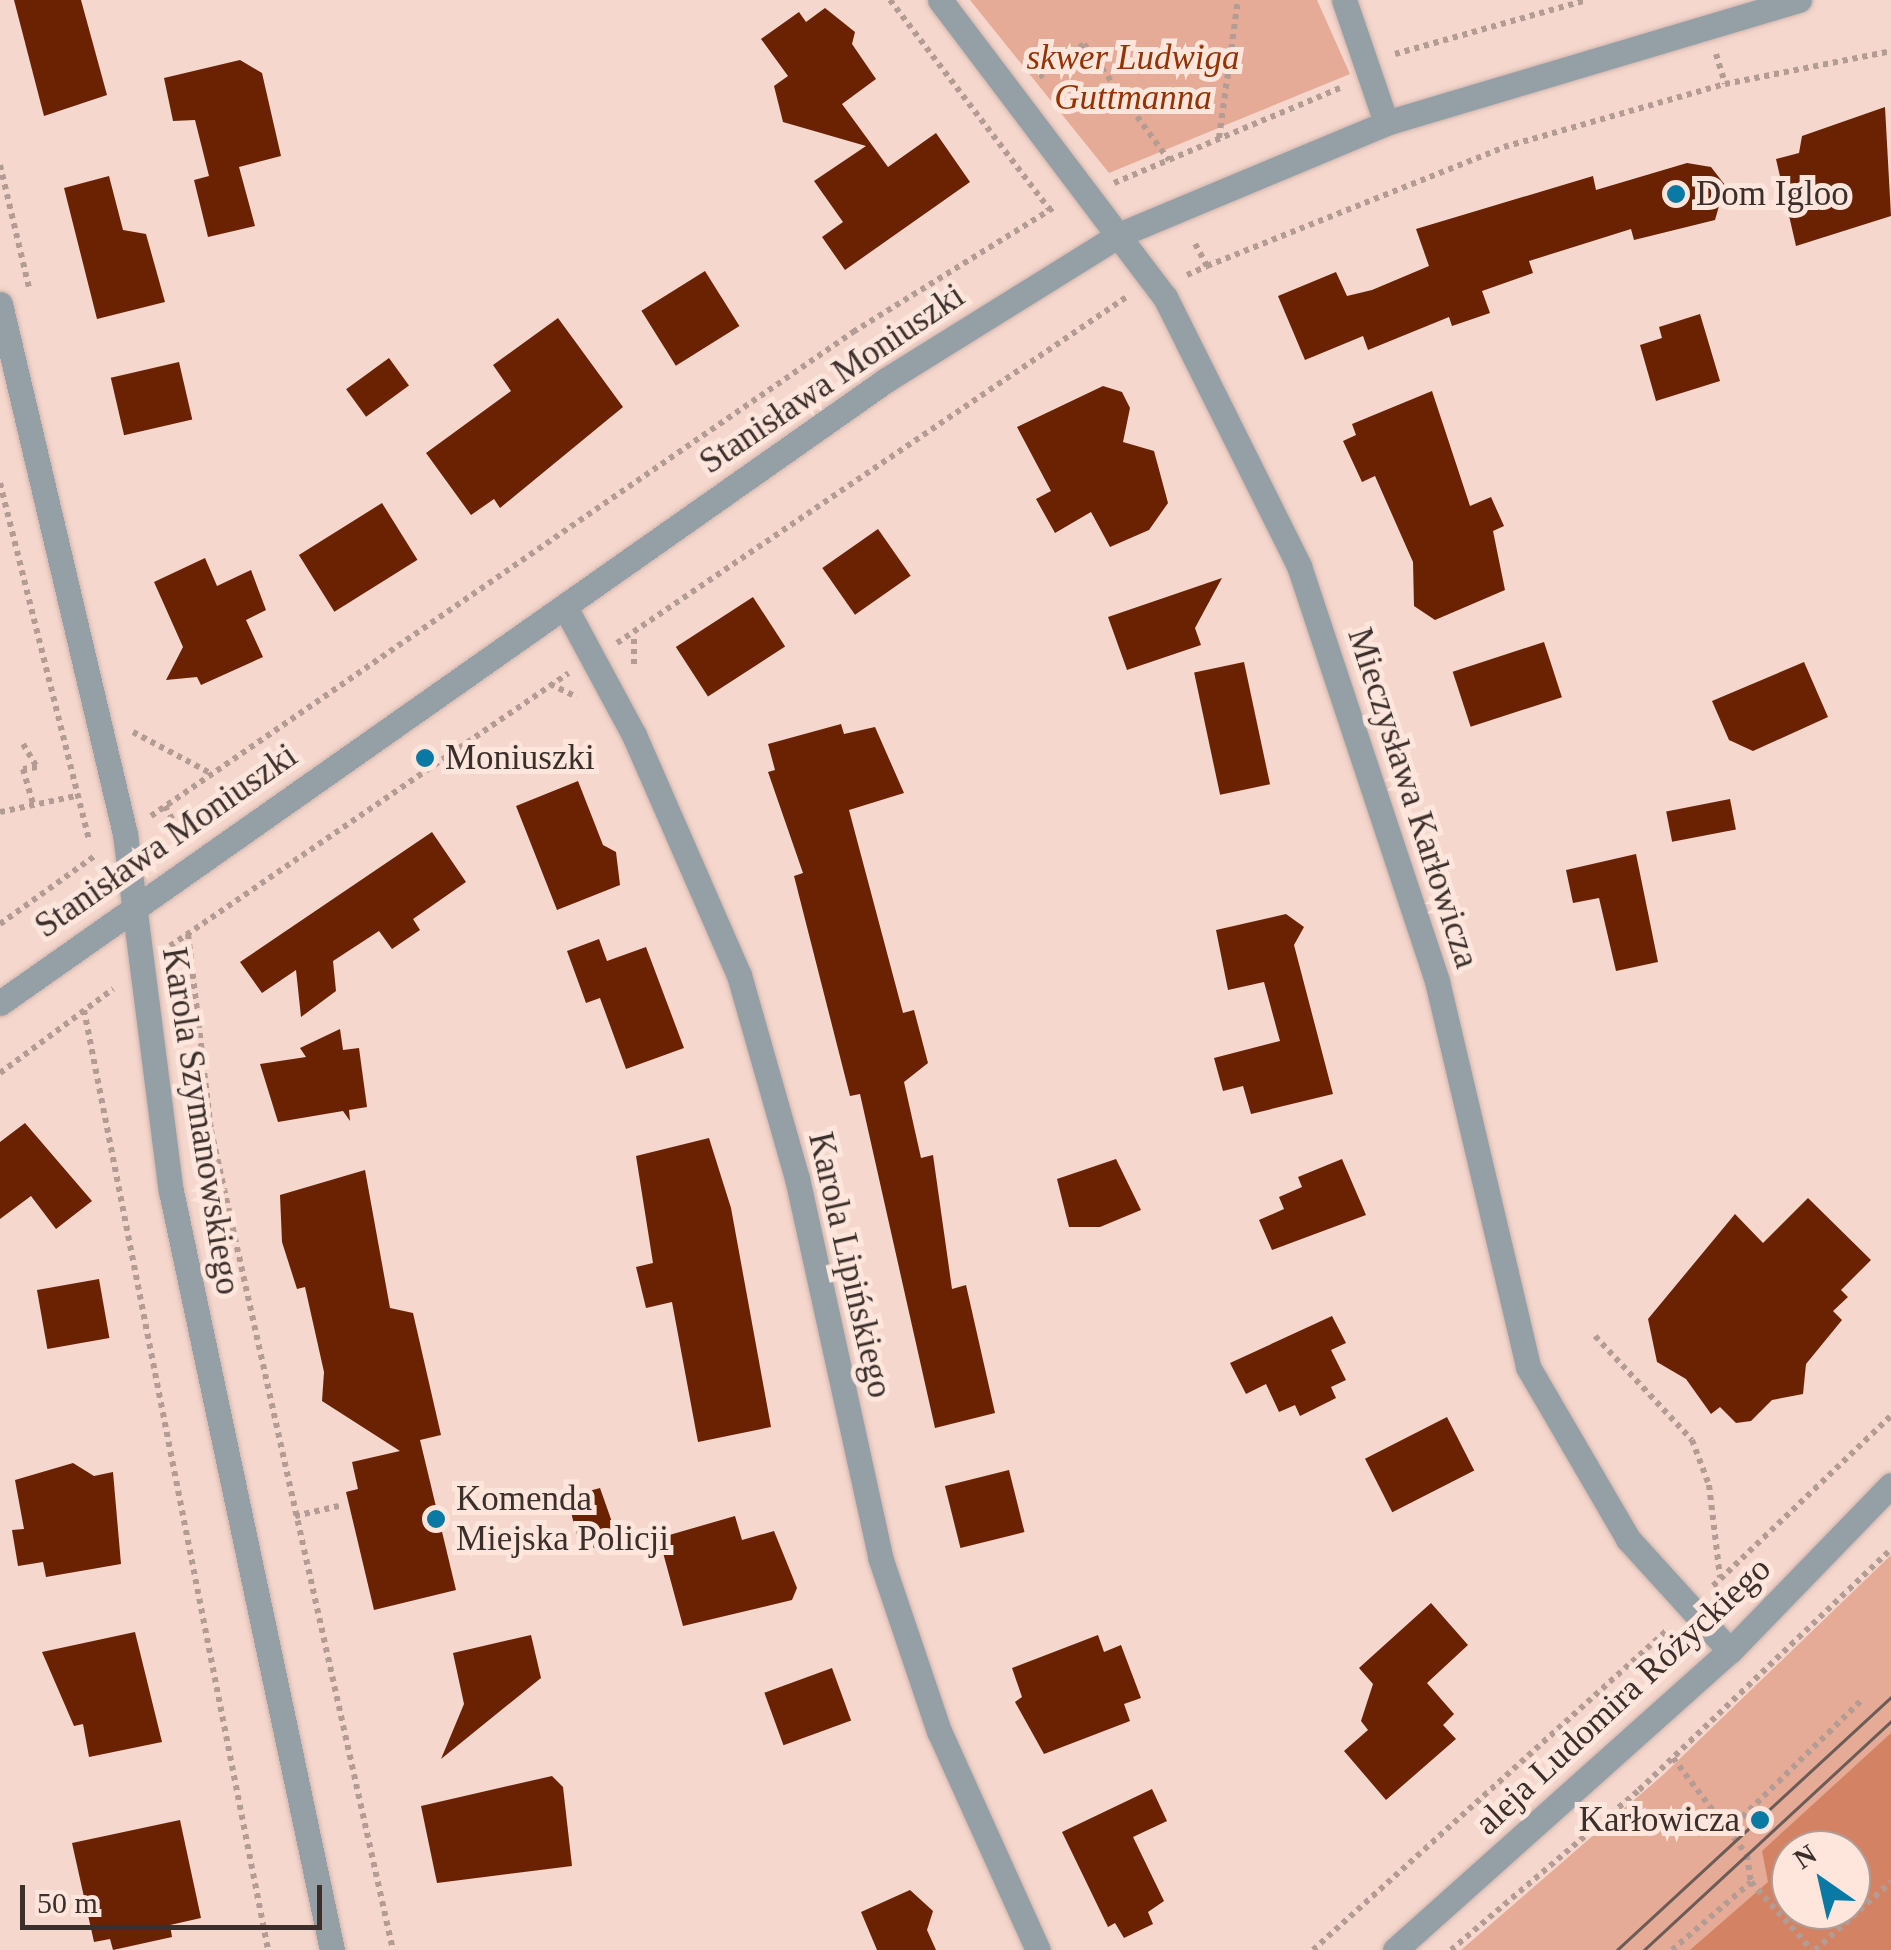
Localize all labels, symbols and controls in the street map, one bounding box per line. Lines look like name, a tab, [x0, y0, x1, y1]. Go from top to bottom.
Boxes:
park label: skwer Ludwiga Guttmanna	[1027, 37, 1239, 119]
place label: Dom Igloo	[1696, 173, 1849, 215]
marker: Dom Igloo	[1665, 183, 1687, 205]
street label: Stanisława Moniuszki	[692, 275, 972, 483]
street label: Mieczysława Karłowicza	[1338, 623, 1488, 973]
street label: Stanisława Moniuszki	[27, 735, 305, 947]
place label: Moniuszki	[445, 737, 595, 779]
marker: Moniuszki	[414, 747, 436, 769]
street label: Karola Szymanowskiego	[153, 944, 249, 1298]
street label: Karola Lipińskiego	[799, 1128, 901, 1402]
place label: Komenda Miejska Policji	[456, 1478, 669, 1560]
marker: Komenda Miejska Policji	[425, 1508, 447, 1530]
street label: aleja Ludomira Różyckiego	[1467, 1548, 1779, 1844]
place label: Karłowicza	[1579, 1799, 1740, 1841]
marker: Karłowicza	[1749, 1809, 1771, 1831]
north arrow	[1771, 1830, 1871, 1930]
text: N	[1788, 1838, 1822, 1875]
scale bar	[25, 1865, 328, 1927]
text: 50 m	[37, 1886, 98, 1919]

